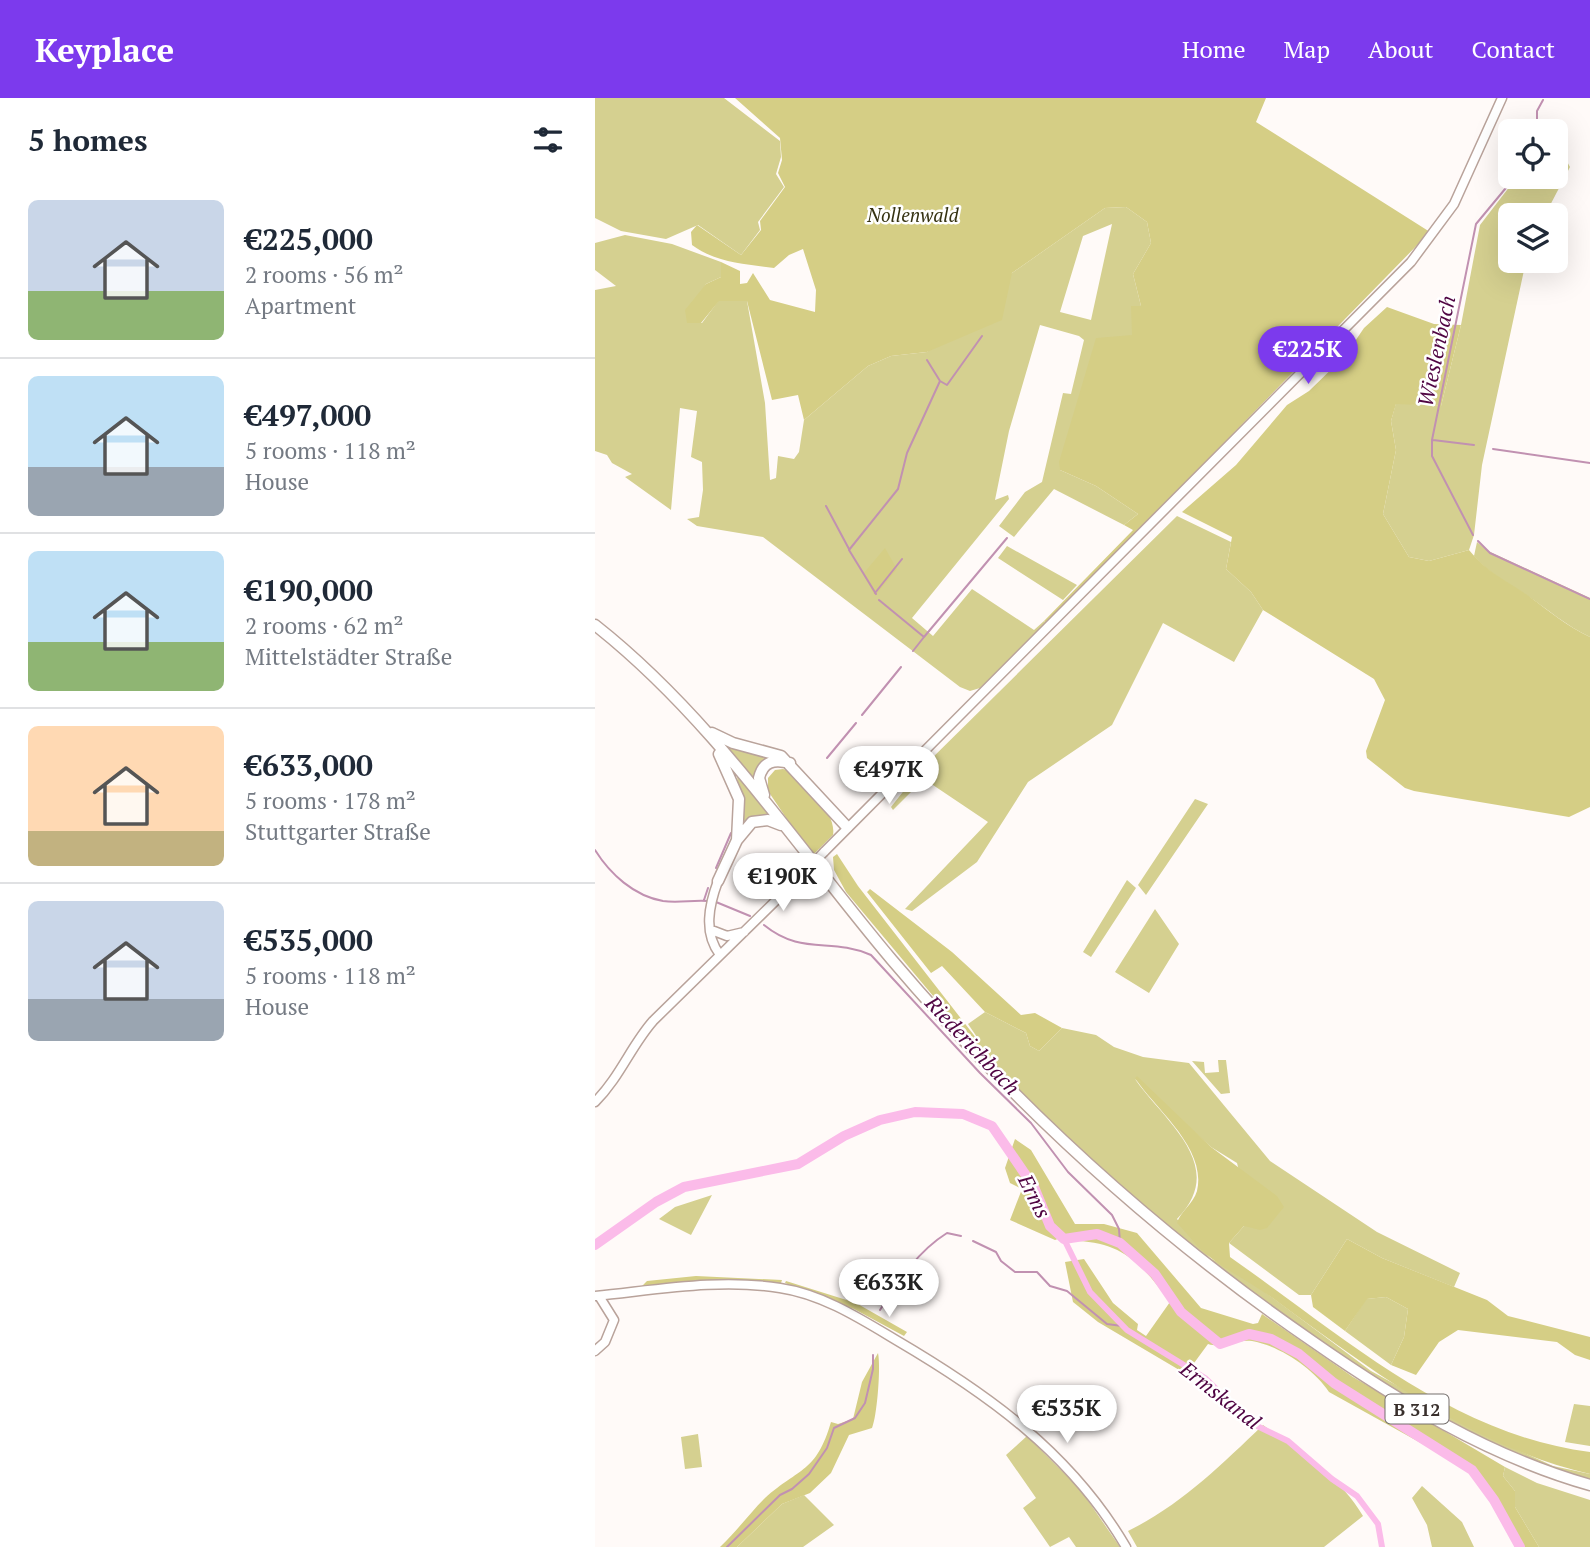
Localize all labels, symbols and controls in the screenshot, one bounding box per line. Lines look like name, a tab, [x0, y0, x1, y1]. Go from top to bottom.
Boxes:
text: Keyplace	[35, 28, 174, 71]
text: Home	[1182, 33, 1246, 65]
text: Map	[1284, 33, 1330, 65]
text: About	[1368, 33, 1434, 65]
text: Contact	[1472, 33, 1555, 65]
map controls	[1498, 119, 1568, 273]
button: locate	[1498, 119, 1568, 189]
text: 5 homes	[28, 120, 147, 160]
icon: filters	[529, 121, 567, 159]
park label: Nollenwald	[866, 202, 960, 227]
button: layers	[1498, 203, 1568, 273]
text: €225,000	[245, 219, 373, 259]
icon: home	[84, 228, 168, 312]
text: 2 rooms · 56 m²	[245, 259, 404, 290]
text: Apartment	[245, 290, 356, 321]
water label: Wieslenbach	[1411, 293, 1461, 409]
pin: €225K	[1259, 327, 1357, 386]
text: €225K	[1274, 333, 1342, 364]
text: €497,000	[245, 395, 371, 435]
icon: home	[84, 404, 168, 488]
text: 5 rooms · 118 m²	[245, 435, 416, 466]
text: House	[245, 466, 309, 497]
text: €190,000	[245, 570, 373, 610]
icon: home	[84, 579, 168, 663]
text: 2 rooms · 62 m²	[245, 610, 404, 641]
text: Mittelstädter Straße	[245, 641, 452, 672]
text: €633,000	[245, 745, 373, 785]
pin: €497K	[840, 746, 938, 806]
text: €497K	[855, 753, 923, 784]
icon: home	[84, 754, 168, 838]
text: 5 rooms · 178 m²	[245, 785, 416, 816]
text: Stuttgarter Straße	[245, 816, 431, 847]
pin: €190K	[734, 854, 832, 913]
text: €190K	[749, 860, 817, 891]
text: €535,000	[245, 920, 373, 960]
icon: home	[84, 929, 168, 1013]
text: 5 rooms · 118 m²	[245, 960, 416, 991]
water label: Riederichbach	[919, 989, 1026, 1101]
text: House	[245, 991, 309, 1022]
water label: Erms	[1012, 1168, 1058, 1223]
pin: €633K	[840, 1260, 938, 1319]
text: €633K	[855, 1266, 923, 1297]
water label: Ermskanal	[1174, 1354, 1267, 1436]
pin: €535K	[1018, 1386, 1116, 1445]
text: €535K	[1033, 1392, 1101, 1423]
road number: B 312	[1385, 1394, 1449, 1424]

